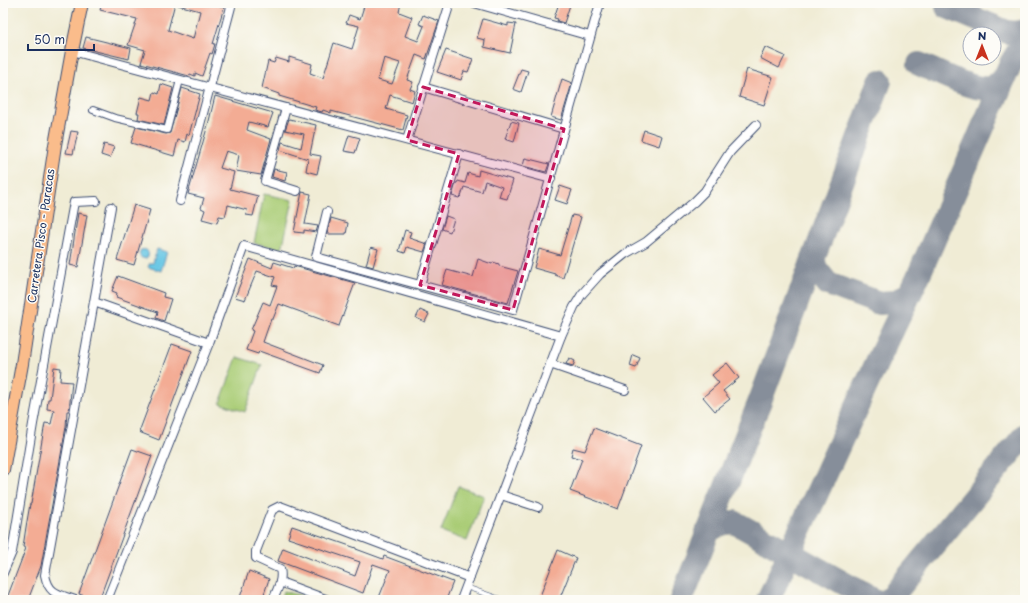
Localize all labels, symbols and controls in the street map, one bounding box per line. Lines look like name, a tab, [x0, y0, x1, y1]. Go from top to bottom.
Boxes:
scale bar	[28, 26, 94, 52]
north arrow	[962, 26, 1002, 66]
text: N	[978, 27, 987, 44]
text: 50 m	[34, 30, 65, 48]
street label: Carretera Pisco - Paracas	[23, 168, 58, 304]

